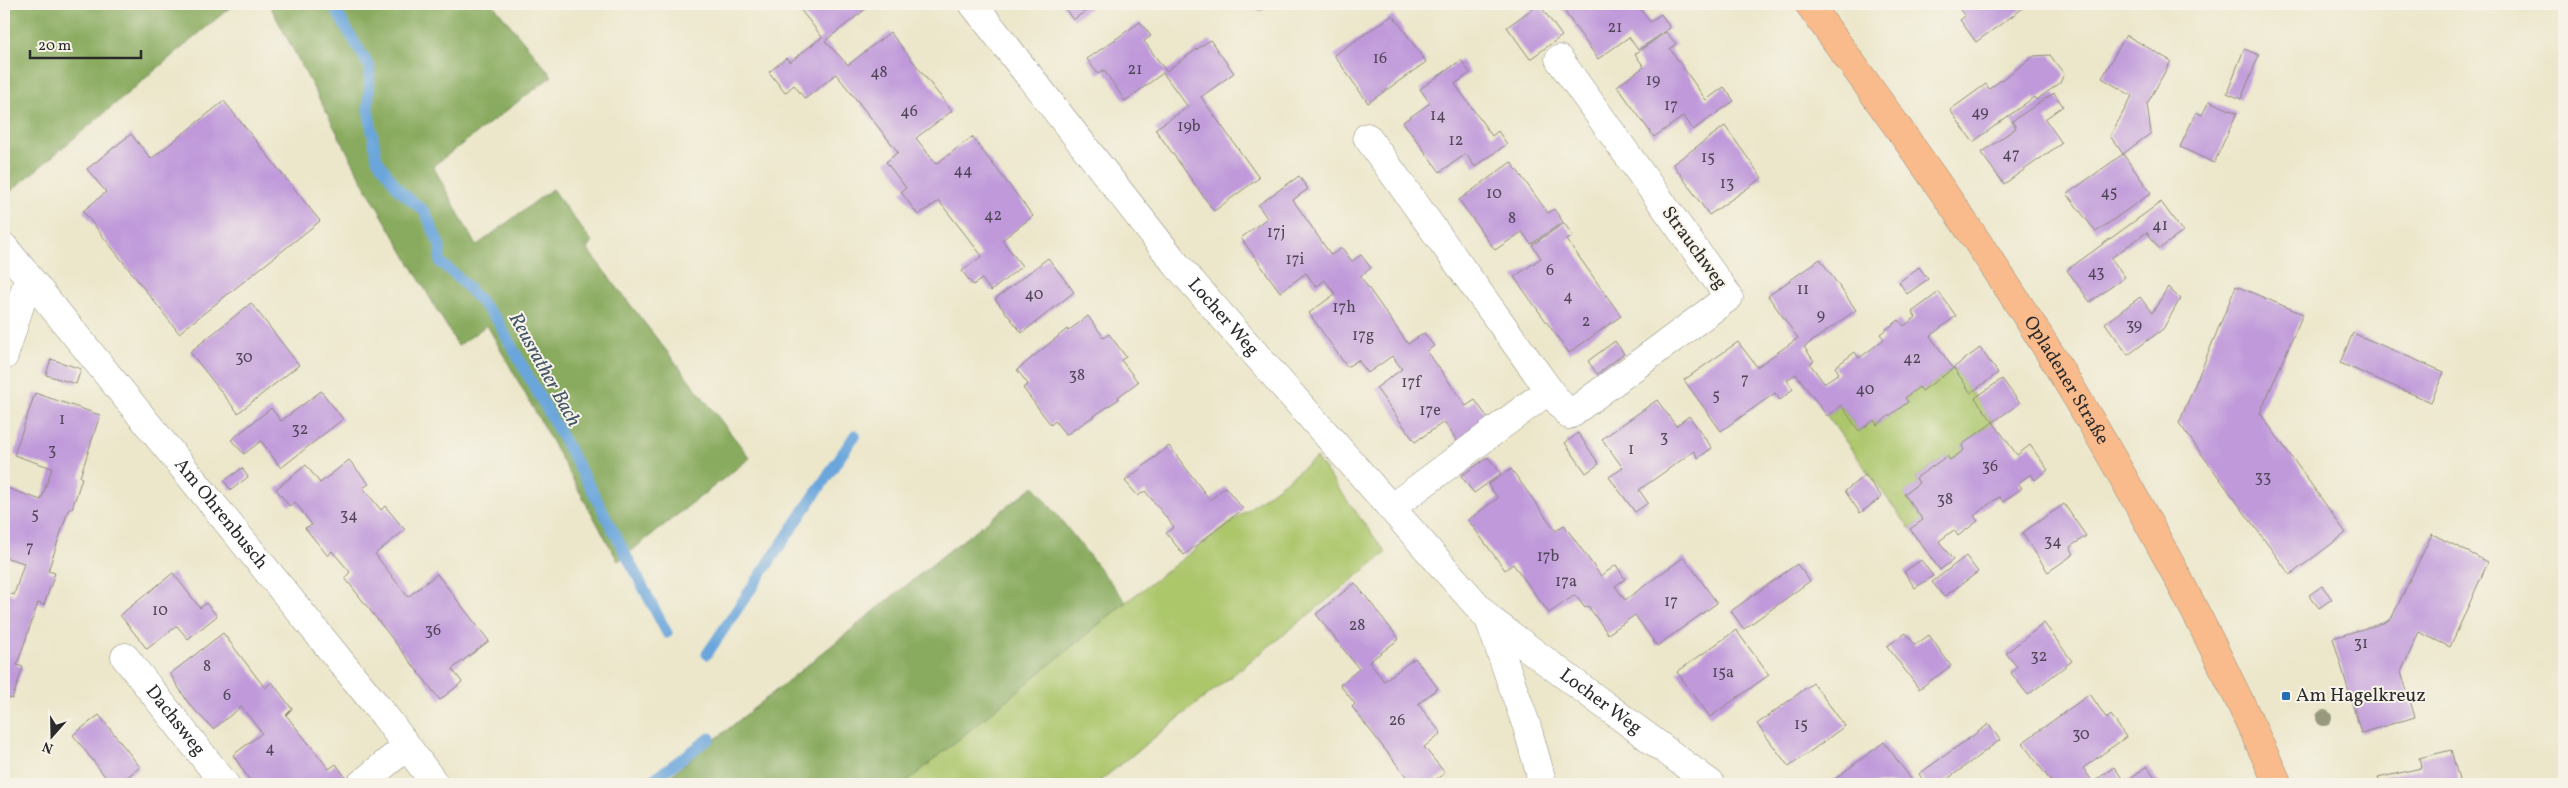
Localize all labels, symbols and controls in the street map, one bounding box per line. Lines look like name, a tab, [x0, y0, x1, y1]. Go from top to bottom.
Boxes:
house number: 21	[1608, 17, 1622, 39]
scale bar	[30, 28, 141, 60]
text: 20 m	[38, 36, 71, 57]
house number: 16	[1373, 48, 1387, 70]
house number: 21	[1128, 59, 1142, 81]
house number: 48	[870, 62, 888, 84]
house number: 19	[1646, 70, 1660, 92]
house number: 17	[1664, 95, 1678, 117]
house number: 46	[900, 101, 918, 123]
house number: 49	[1971, 102, 1989, 124]
house number: 14	[1430, 105, 1446, 127]
house number: 19b	[1177, 116, 1201, 138]
house number: 12	[1449, 130, 1463, 152]
house number: 47	[2002, 144, 2020, 166]
house number: 15	[1701, 147, 1715, 169]
house number: 44	[953, 160, 973, 182]
house number: 13	[1720, 173, 1734, 195]
house number: 45	[2101, 182, 2117, 204]
house number: 10	[1486, 183, 1502, 205]
street label: Strauchweg	[1655, 201, 1733, 295]
house number: 42	[984, 205, 1002, 227]
house number: 8	[1508, 208, 1516, 230]
house number: 41	[2152, 215, 2168, 237]
house number: 17j	[1267, 222, 1285, 244]
house number: 17i	[1286, 249, 1305, 271]
house number: 6	[1546, 260, 1554, 282]
house number: 43	[2087, 262, 2105, 284]
street label: Locher Weg	[1181, 273, 1265, 362]
house number: 11	[1797, 279, 1809, 301]
house number: 40	[1025, 284, 1043, 306]
house number: 4	[1563, 286, 1573, 308]
house number: 17h	[1332, 297, 1356, 319]
house number: 9	[1817, 305, 1825, 327]
water label: Reusrather Bach	[501, 308, 587, 432]
house number: 2	[1582, 311, 1590, 333]
street label: Opladener Straße	[2017, 311, 2115, 450]
house number: 39	[2126, 315, 2142, 337]
house number: 17g	[1352, 325, 1374, 347]
house number: 30	[235, 347, 253, 369]
house number: 42	[1903, 348, 1921, 370]
house number: 38	[1069, 365, 1085, 387]
house number: 7	[1741, 369, 1749, 391]
house number: 17f	[1401, 372, 1422, 394]
house number: 40	[1856, 379, 1874, 401]
house number: 5	[1712, 385, 1720, 407]
house number: 17e	[1419, 400, 1441, 422]
house number: 1	[59, 409, 65, 431]
house number: 32	[292, 419, 308, 441]
house number: 3	[1660, 427, 1668, 449]
house number: 1	[1628, 439, 1634, 461]
house number: 3	[48, 440, 56, 462]
street label: Am Ohrenbusch	[168, 453, 274, 575]
house number: 36	[1982, 456, 1998, 478]
house number: 33	[2255, 467, 2271, 489]
house number: 38	[1937, 489, 1953, 511]
house number: 5	[31, 504, 39, 526]
house number: 34	[340, 505, 358, 527]
house number: 34	[2044, 531, 2062, 553]
house number: 7	[26, 537, 34, 559]
house number: 17b	[1537, 546, 1560, 568]
house number: 17a	[1555, 571, 1577, 593]
house number: 17	[1664, 591, 1678, 613]
house number: 10	[152, 600, 168, 622]
house number: 28	[1349, 615, 1365, 637]
house number: 36	[425, 620, 441, 642]
house number: 31	[2354, 633, 2368, 655]
house number: 32	[2031, 646, 2047, 668]
house number: 8	[203, 656, 211, 678]
house number: 15a	[1712, 662, 1734, 684]
street label: Locher Weg	[1554, 663, 1647, 741]
street label: Dachsweg	[139, 680, 211, 762]
place label: Am Hagelkreuz	[2296, 683, 2426, 709]
house number: 6	[223, 685, 231, 707]
marker: Am Hagelkreuz	[2280, 690, 2292, 702]
north arrow	[28, 710, 78, 760]
house number: 26	[1389, 710, 1405, 732]
house number: 15	[1794, 714, 1808, 736]
house number: 30	[2072, 724, 2090, 746]
text: N	[40, 736, 56, 757]
house number: 4	[265, 738, 275, 760]

